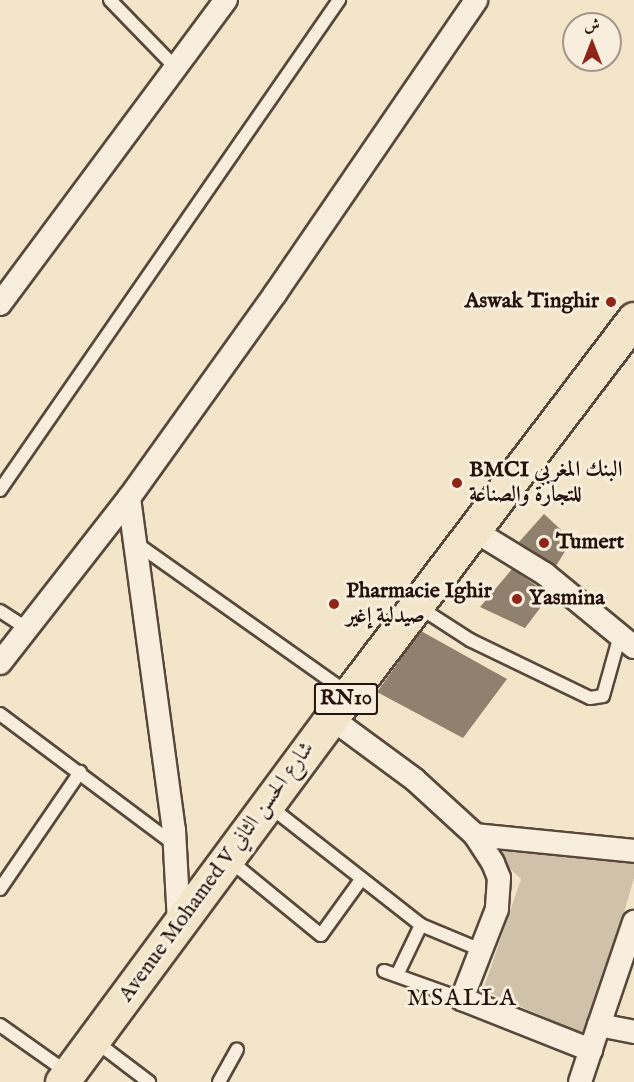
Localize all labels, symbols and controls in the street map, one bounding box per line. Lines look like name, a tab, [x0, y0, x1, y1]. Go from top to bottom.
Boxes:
north arrow	[562, 12, 622, 72]
text: ش	[584, 16, 600, 36]
place label: Aswak Tinghir	[465, 289, 599, 315]
marker: Aswak Tinghir	[604, 295, 618, 309]
place label: BMCI البنك المغربي للتجارة والصناعة	[469, 457, 622, 508]
marker: BMCI البنك المغربي للتجارة والصناعة	[450, 476, 464, 490]
place label: Tumert	[556, 530, 624, 556]
marker: Tumert	[537, 536, 551, 550]
place label: Pharmacie Ighir صيدلية إغير	[346, 578, 492, 630]
place label: Yasmina	[529, 586, 605, 612]
marker: Yasmina	[510, 592, 524, 606]
marker: Pharmacie Ighir صيدلية إغير	[327, 597, 341, 611]
road number: RN10	[313, 681, 379, 717]
street label: Avenue Mohamed V شارع الحسن الثاني	[113, 736, 321, 1008]
district label: MSALLA	[407, 985, 517, 1013]

